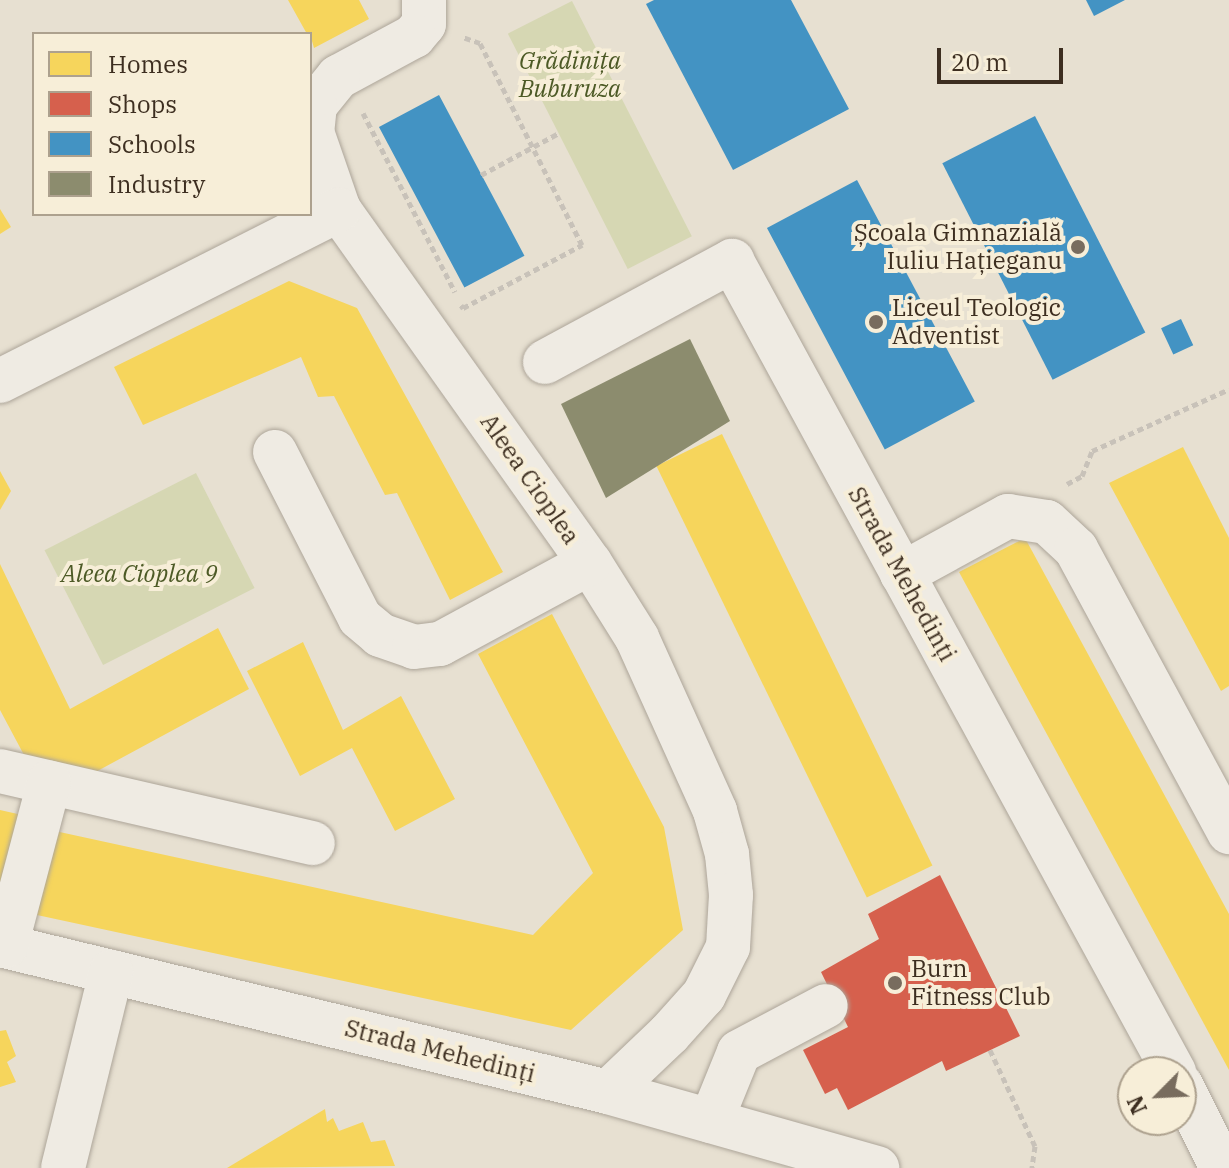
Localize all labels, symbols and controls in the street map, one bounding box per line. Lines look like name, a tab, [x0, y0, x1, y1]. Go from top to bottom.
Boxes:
legend	[32, 32, 312, 216]
scale bar	[941, 32, 1067, 82]
text: 20 m	[951, 46, 1008, 78]
park label: Grădinița Buburuza	[519, 47, 621, 103]
text: Homes	[108, 48, 188, 80]
text: Shops	[108, 88, 177, 120]
text: Schools	[108, 128, 196, 160]
text: Industry	[108, 168, 205, 200]
place label: Școala Gimnazială Iuliu Hațieganu	[854, 219, 1062, 275]
marker: Școala Gimnazială Iuliu Hațieganu	[1069, 238, 1087, 256]
place label: Liceul Teologic Adventist	[892, 294, 1061, 350]
marker: Liceul Teologic Adventist	[867, 313, 885, 331]
street label: Aleea Cioplea	[474, 408, 586, 550]
street label: Strada Mehedinți	[842, 482, 962, 666]
park label: Aleea Cioplea 9	[61, 560, 217, 588]
place label: Burn Fitness Club	[911, 955, 1050, 1011]
marker: Burn Fitness Club	[886, 974, 904, 992]
street label: Strada Mehedinți	[342, 1013, 538, 1089]
north arrow	[1117, 1056, 1197, 1136]
text: N	[1120, 1091, 1153, 1119]

